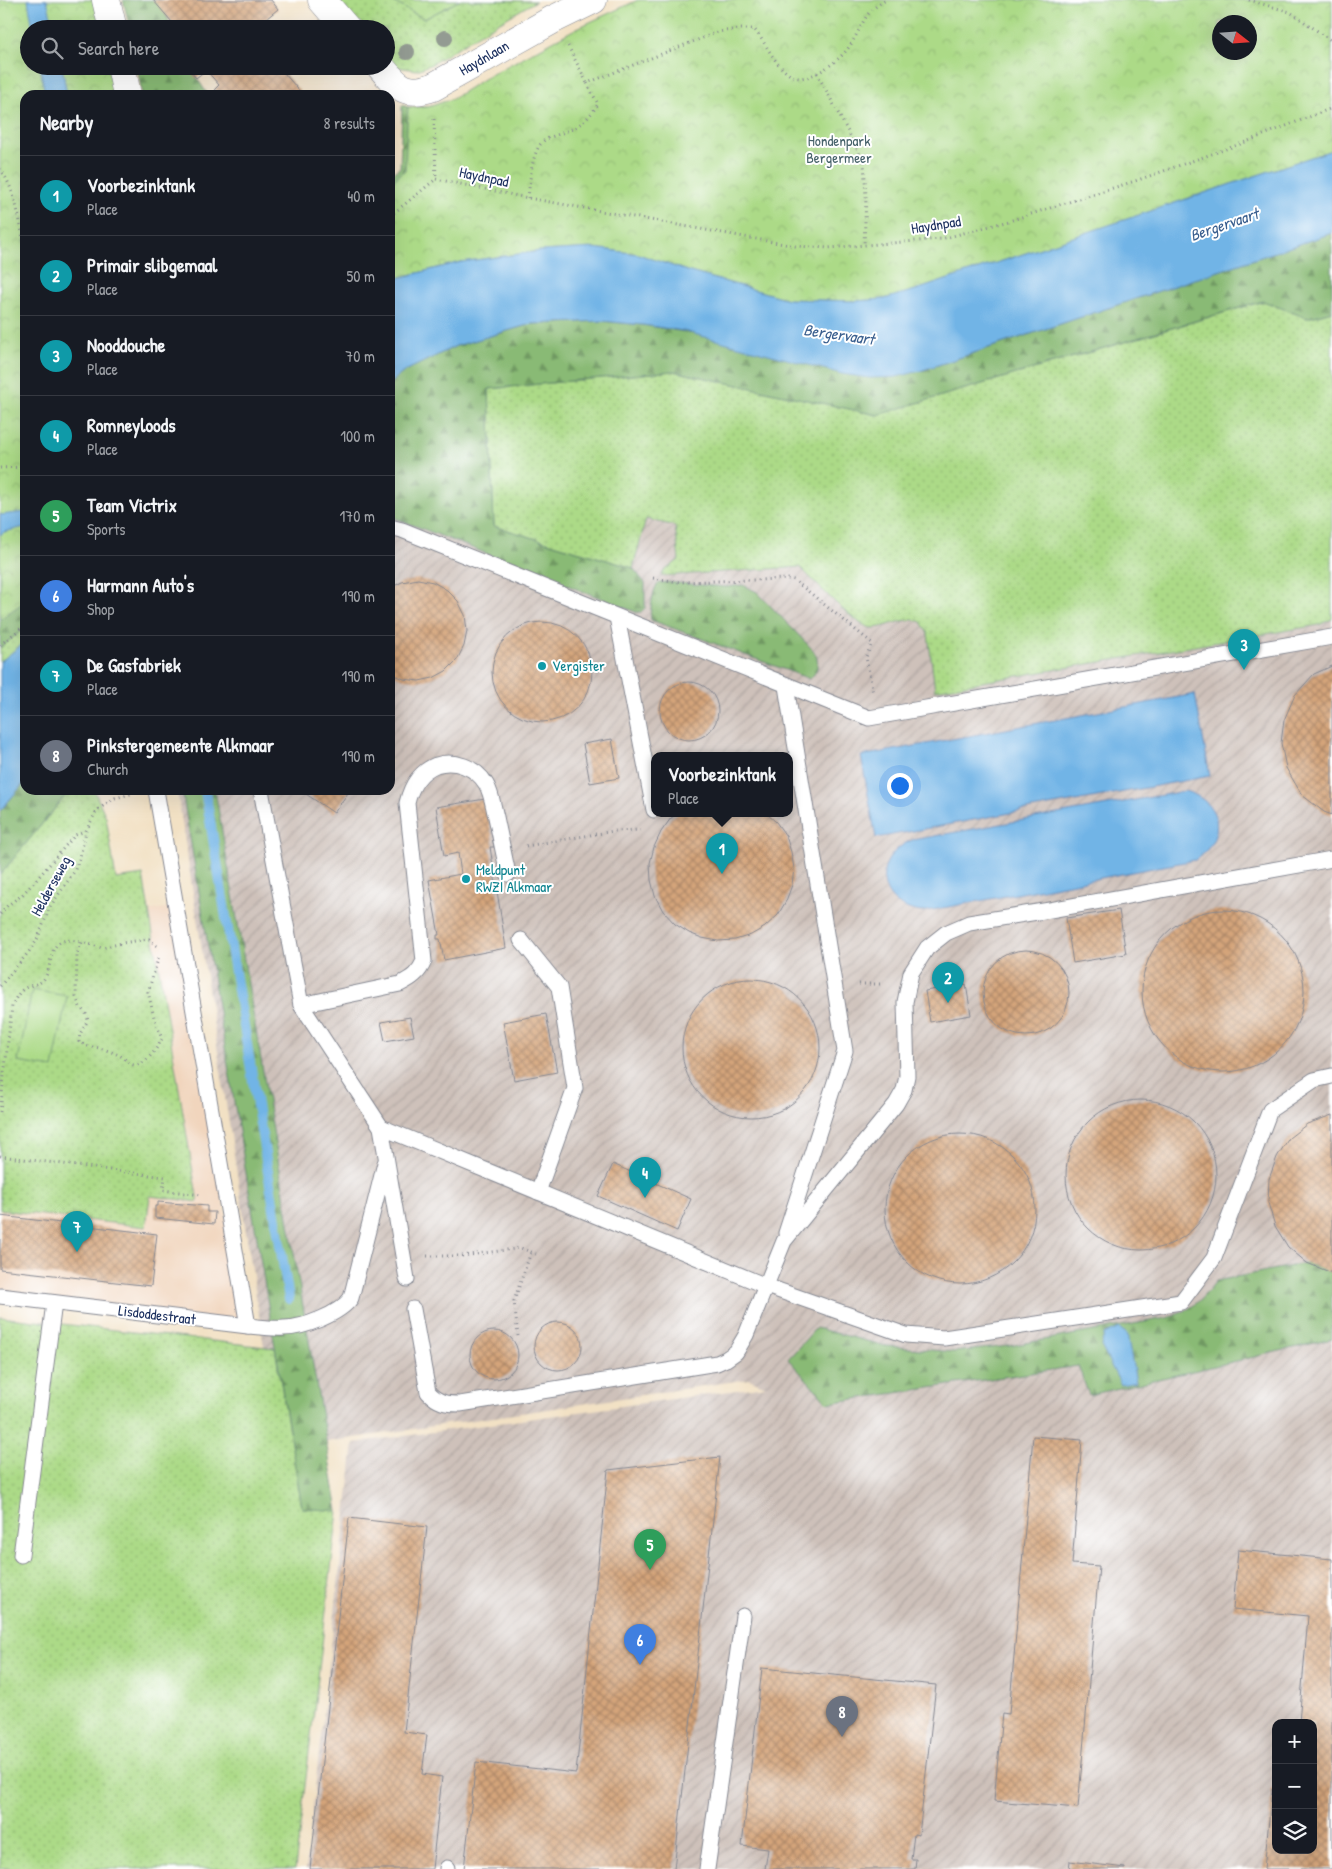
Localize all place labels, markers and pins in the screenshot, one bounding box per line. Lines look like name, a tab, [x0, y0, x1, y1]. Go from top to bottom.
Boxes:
pin: 3	[1228, 629, 1260, 670]
place label: Vergister	[552, 655, 605, 676]
marker: Vergister	[536, 660, 548, 672]
pin: 1	[706, 833, 738, 874]
place label: Meldpunt RWZI Alkmaar	[476, 859, 552, 897]
marker: Meldpunt RWZI Alkmaar	[460, 873, 472, 885]
pin: 2	[932, 962, 964, 1003]
pin: 4	[629, 1157, 661, 1198]
pin: 7	[61, 1211, 93, 1252]
pin: 5	[634, 1529, 666, 1570]
pin: 6	[624, 1624, 656, 1665]
pin: 8	[826, 1696, 858, 1737]

